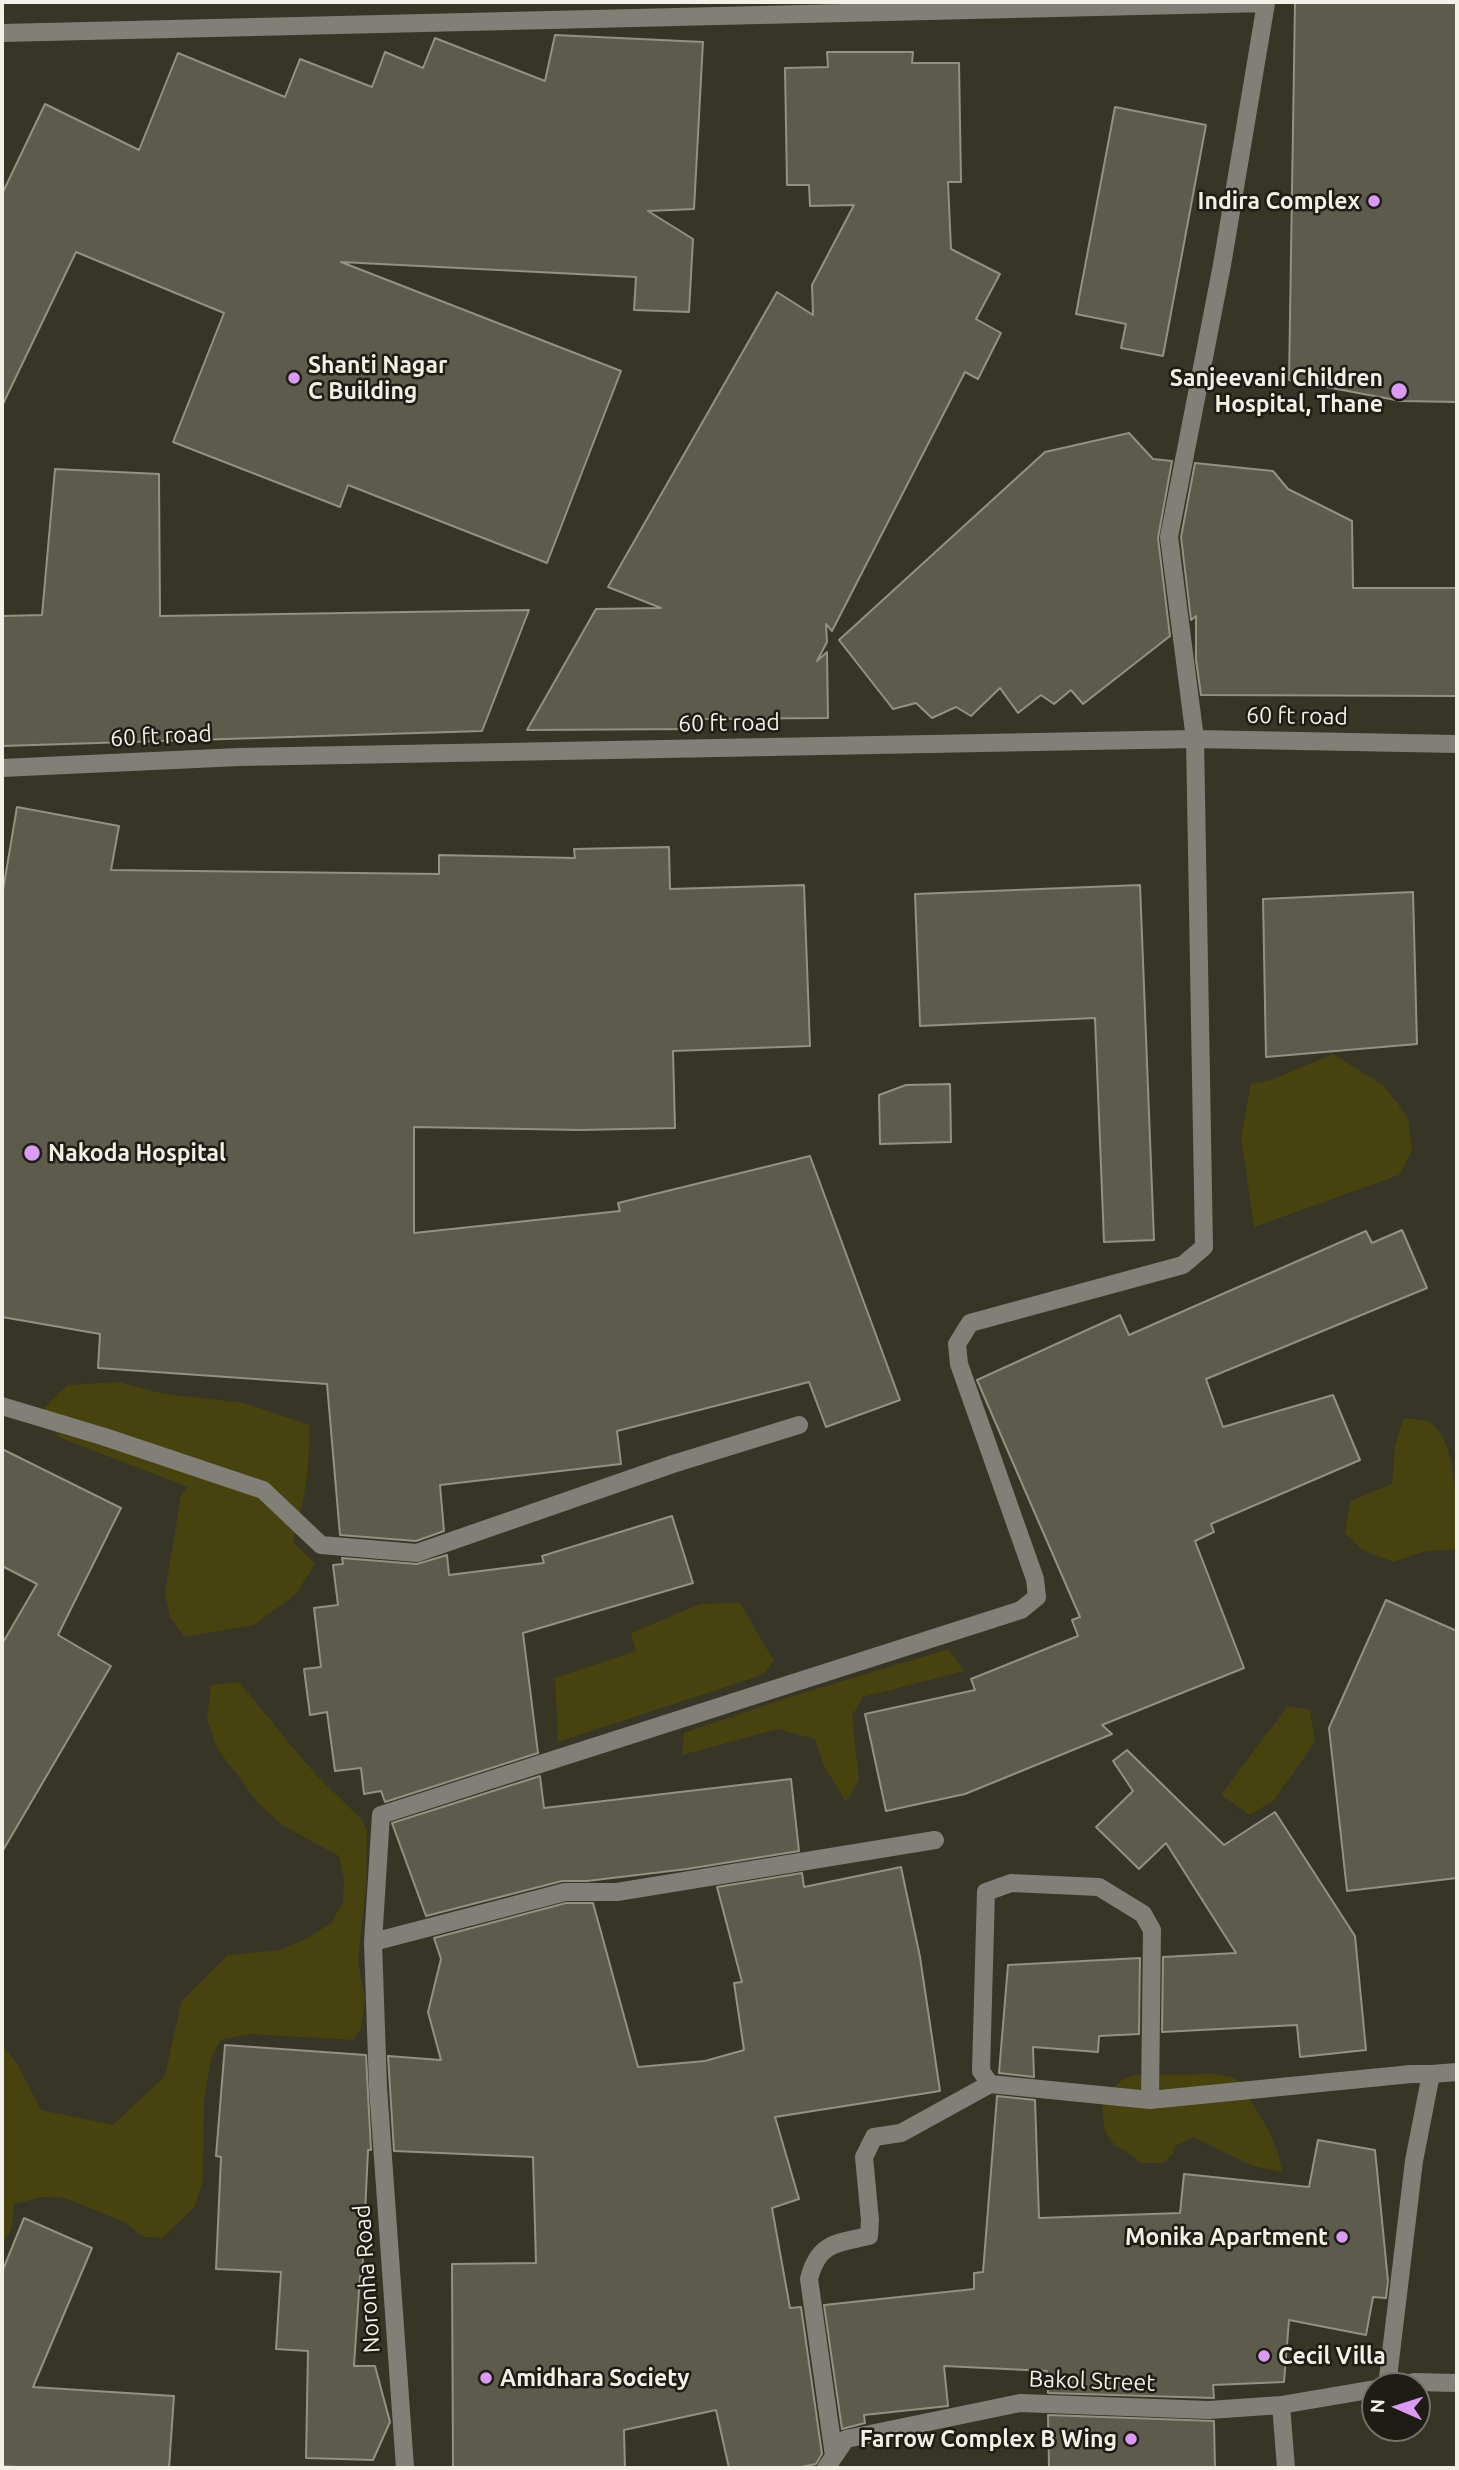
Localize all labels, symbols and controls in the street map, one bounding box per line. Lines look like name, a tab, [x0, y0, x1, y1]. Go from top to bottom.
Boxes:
place label: Indira Complex	[1198, 187, 1360, 215]
marker: Indira Complex	[1366, 193, 1382, 209]
place label: Shanti Nagar C Building	[308, 351, 447, 405]
place label: Sanjeevani Children Hospital, Thane	[1170, 364, 1383, 418]
marker: Shanti Nagar C Building	[286, 370, 302, 386]
marker: Sanjeevani Children Hospital, Thane	[1389, 381, 1409, 401]
street label: 60 ft road	[1246, 701, 1348, 731]
street label: 60 ft road	[678, 708, 780, 738]
street label: 60 ft road	[109, 720, 213, 752]
place label: Nakoda Hospital	[48, 1139, 226, 1167]
marker: Nakoda Hospital	[22, 1143, 42, 1163]
street label: Noronha Road	[348, 2204, 386, 2354]
place label: Monika Apartment	[1125, 2223, 1328, 2251]
marker: Monika Apartment	[1334, 2229, 1350, 2245]
place label: Cecil Villa	[1278, 2342, 1386, 2370]
marker: Cecil Villa	[1256, 2348, 1272, 2364]
place label: Amidhara Society	[500, 2364, 689, 2392]
street label: Bakol Street	[1028, 2365, 1156, 2397]
marker: Amidhara Society	[478, 2370, 494, 2386]
north arrow	[1361, 2372, 1431, 2442]
text: N	[1366, 2398, 1388, 2414]
place label: Farrow Complex B Wing	[860, 2425, 1117, 2453]
marker: Farrow Complex B Wing	[1123, 2431, 1139, 2447]

